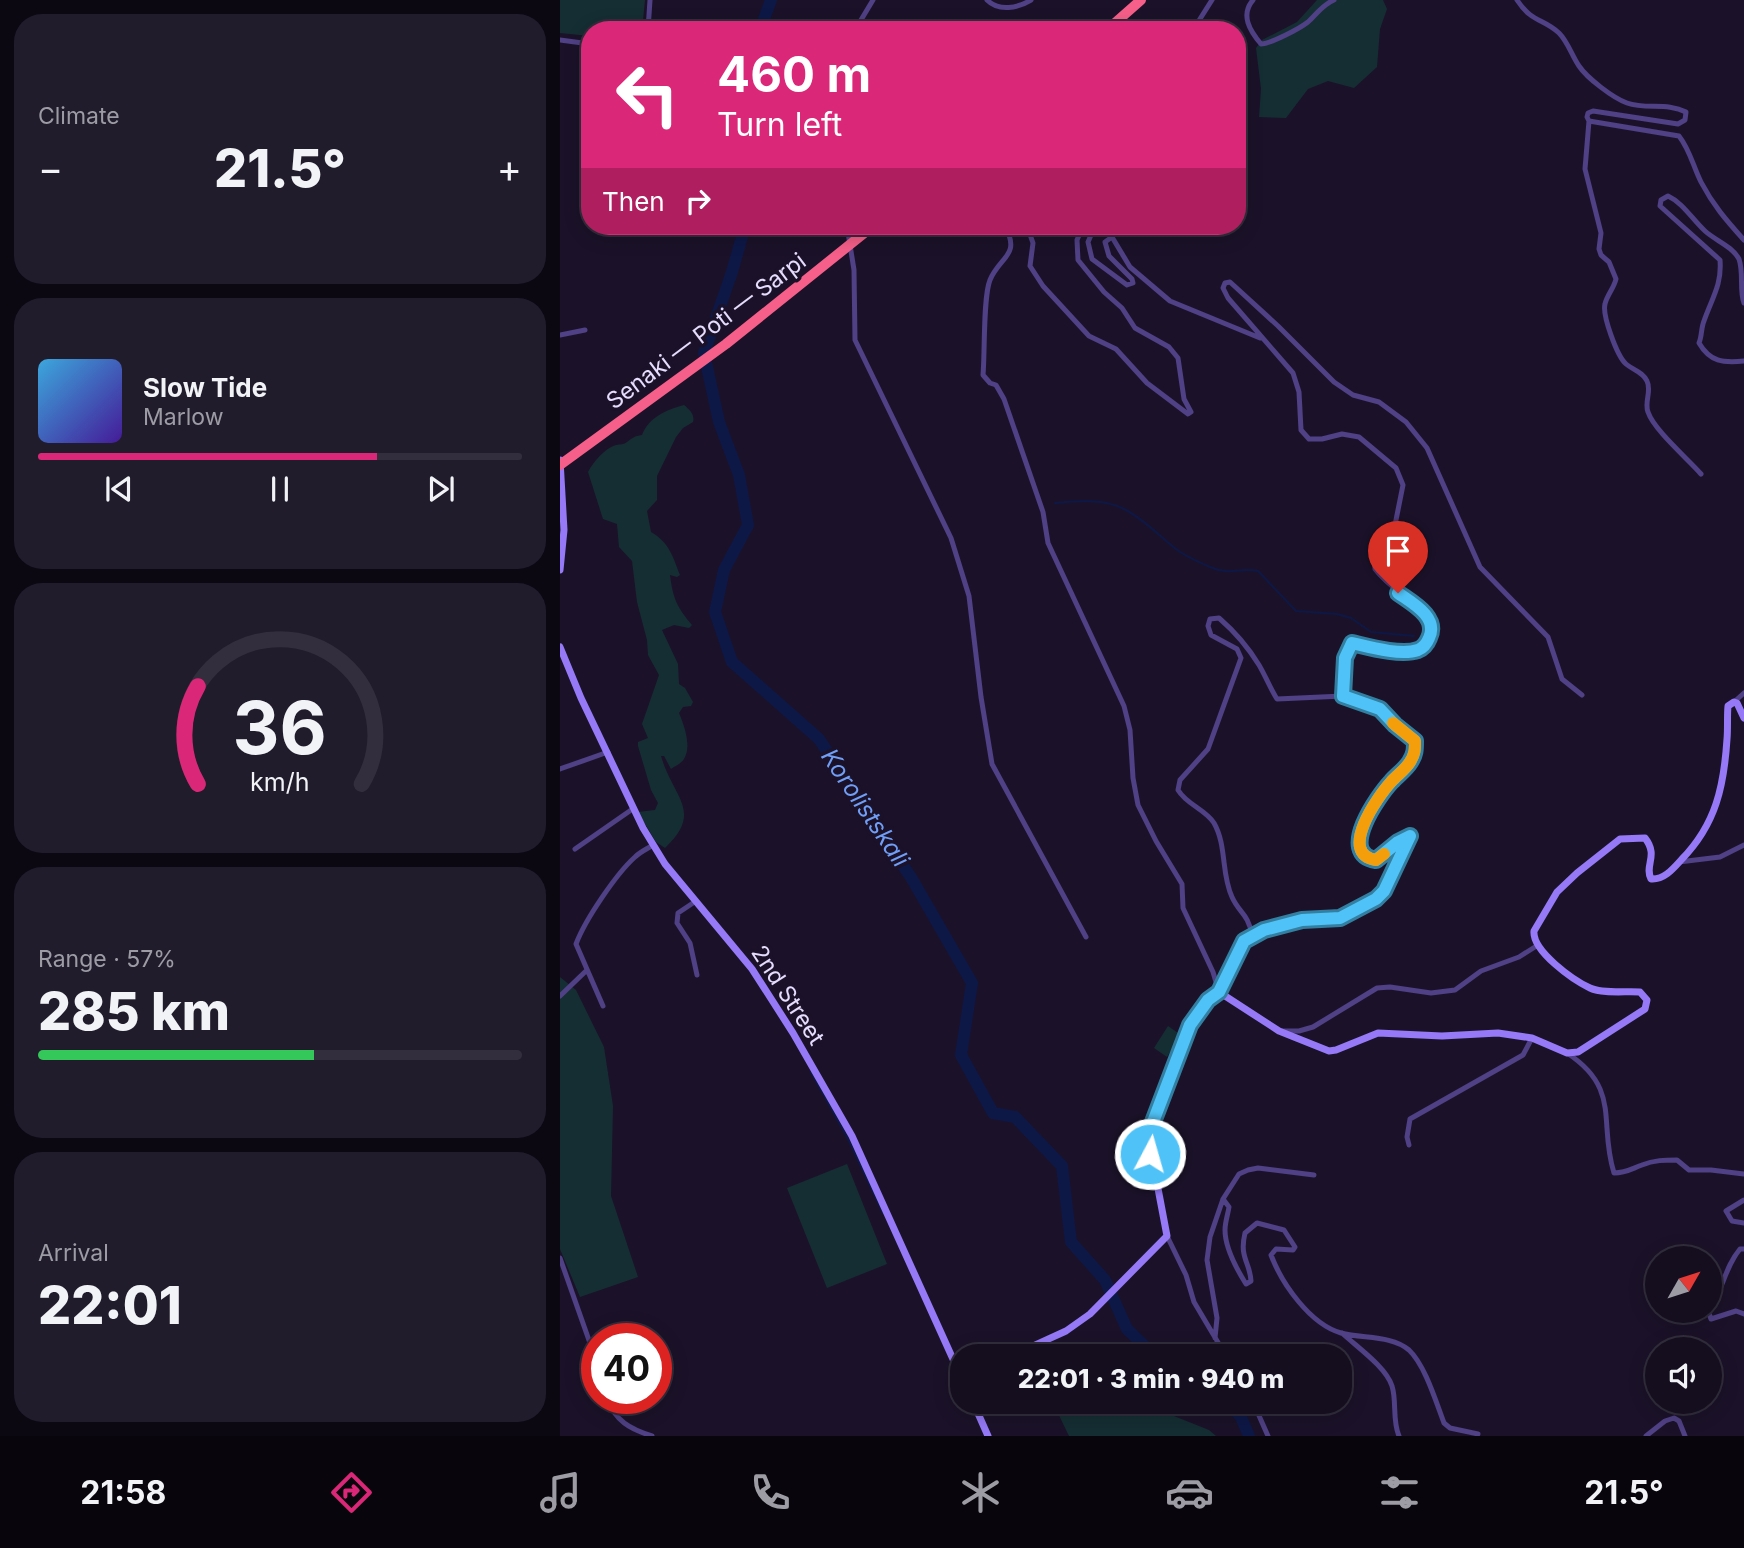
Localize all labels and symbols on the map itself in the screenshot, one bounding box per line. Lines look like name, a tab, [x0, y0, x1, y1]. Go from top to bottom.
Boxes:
street label: Senaki — Poti — Sarpi	[601, 247, 811, 415]
pin	[1368, 521, 1428, 593]
water label: Korolistskali	[815, 743, 916, 873]
street label: 2nd Street	[745, 940, 831, 1050]
position arrow	[1113, 1117, 1187, 1191]
north arrow	[1645, 1246, 1722, 1323]
speed limit sign: 40	[581, 1323, 672, 1414]

